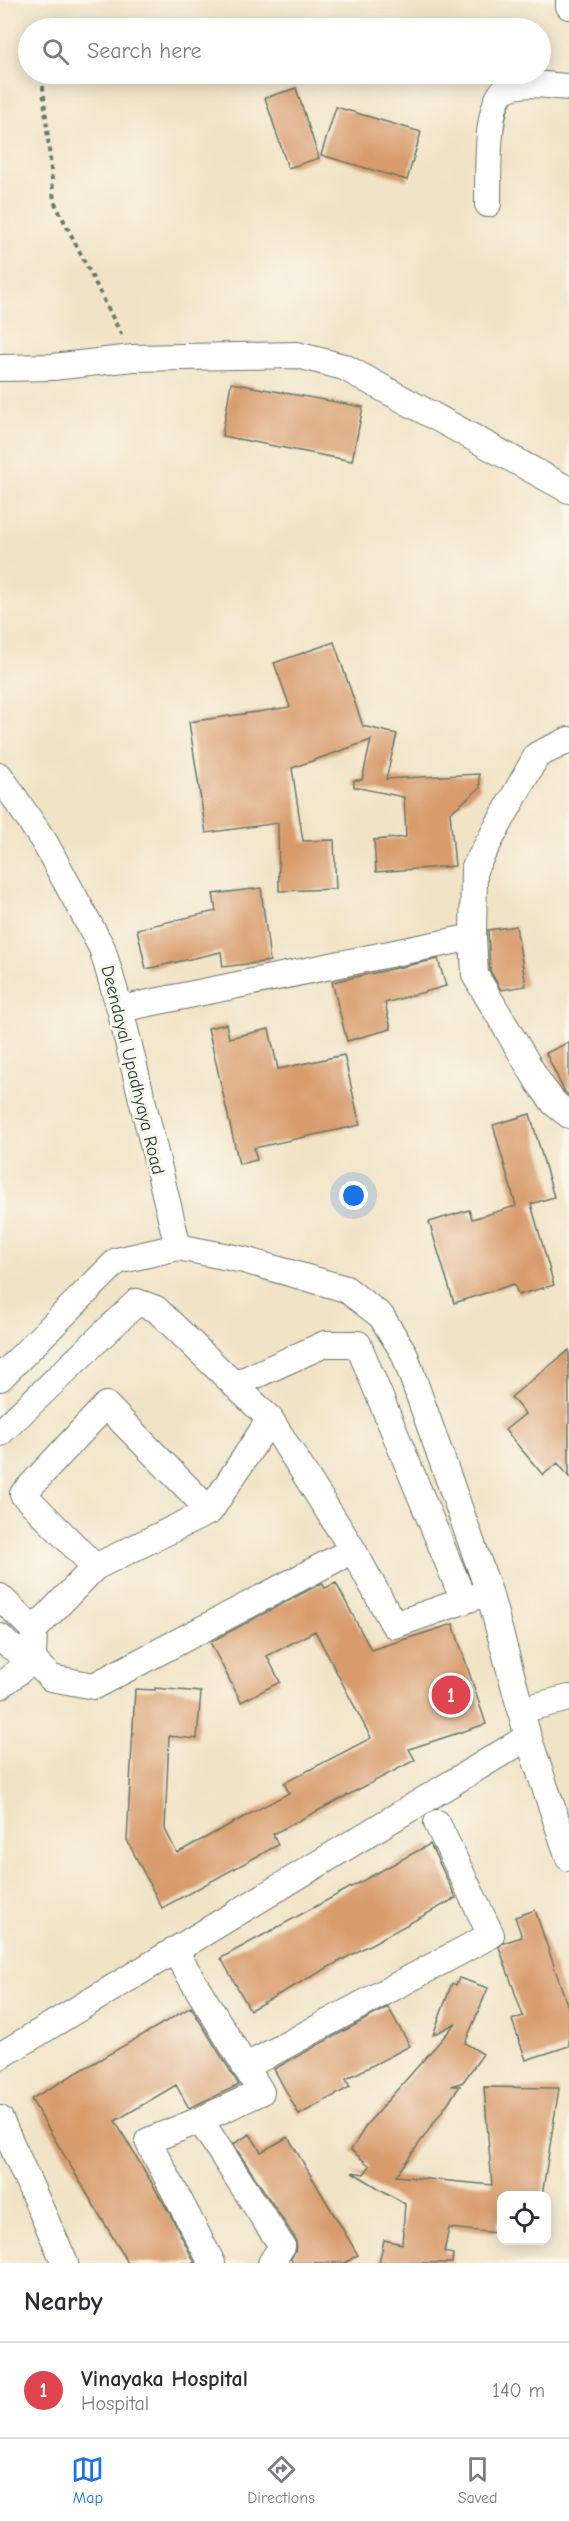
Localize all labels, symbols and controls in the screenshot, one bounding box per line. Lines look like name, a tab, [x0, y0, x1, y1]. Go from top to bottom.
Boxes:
search box	[18, 18, 551, 84]
icon: search	[39, 35, 72, 68]
text: Search here	[87, 38, 202, 64]
street label: Deendayal Upadhyaya Road	[96, 963, 169, 1177]
your location	[339, 1181, 368, 1210]
pin: 1	[432, 1672, 470, 1718]
map controls	[497, 2191, 551, 2245]
button: locate	[497, 2191, 551, 2245]
text: Nearby	[24, 2287, 103, 2317]
text: Vinayaka Hospital	[81, 2366, 248, 2392]
text: 1	[40, 2379, 47, 2402]
text: 140 m	[492, 2379, 545, 2402]
text: Hospital	[81, 2392, 149, 2415]
tab: Map	[71, 2453, 104, 2507]
tab: Directions	[247, 2453, 315, 2507]
tab: Saved	[458, 2453, 498, 2507]

